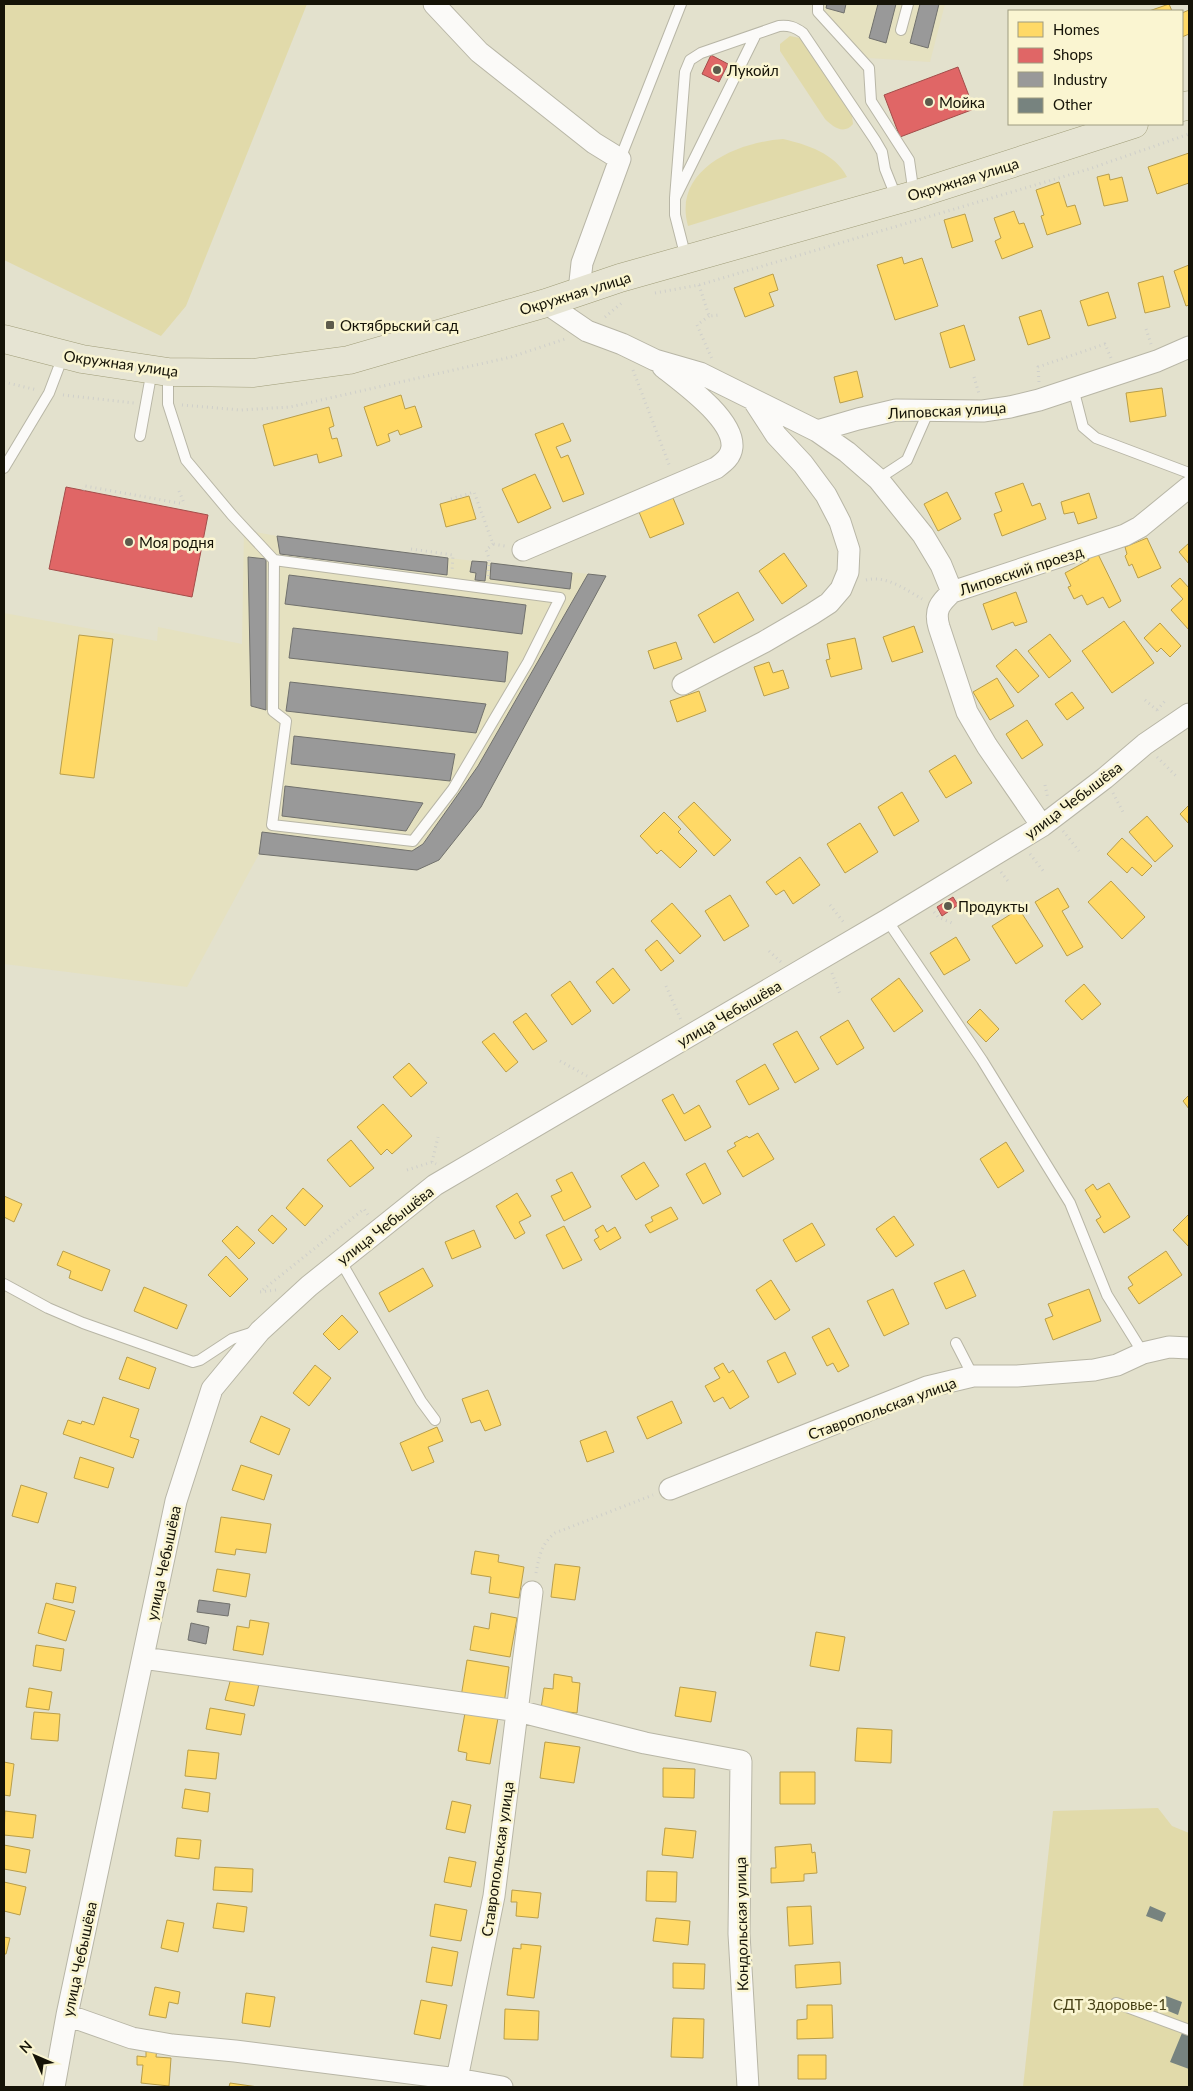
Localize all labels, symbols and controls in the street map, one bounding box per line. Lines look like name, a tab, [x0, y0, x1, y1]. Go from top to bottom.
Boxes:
legend	[1008, 10, 1183, 125]
text: Homes	[1053, 20, 1099, 38]
text: Shops	[1053, 45, 1093, 63]
place label: Лукойл	[726, 61, 779, 79]
marker: Лукойл	[711, 64, 723, 76]
text: Industry	[1053, 70, 1108, 88]
place label: Мойка	[939, 93, 985, 111]
text: Other	[1053, 95, 1093, 113]
marker: Мойка	[923, 96, 935, 108]
street label: Окружная улица	[905, 154, 1021, 204]
street label: Окружная улица	[517, 268, 633, 318]
place label: Октябрьский сад	[340, 316, 459, 334]
marker: Октябрьский сад	[324, 319, 336, 331]
street label: Окружная улица	[63, 346, 179, 380]
street label: Липовская улица	[886, 398, 1007, 422]
place label: Моя родня	[139, 533, 214, 551]
marker: Моя родня	[123, 536, 135, 548]
street label: Липовский проезд	[956, 542, 1085, 599]
street label: улица Чебышёва	[1021, 758, 1125, 842]
place label: Продукты	[958, 897, 1028, 915]
marker: Продукты	[942, 900, 954, 912]
street label: улица Чебышёва	[674, 976, 784, 1050]
street label: улица Чебышёва	[333, 1182, 437, 1268]
street label: Ставропольская улица	[805, 1373, 959, 1443]
street label: улица Чебышёва	[142, 1504, 184, 1622]
street label: Ставропольская улица	[477, 1780, 517, 1938]
street label: Кондольская улица	[731, 1857, 751, 1991]
street label: улица Чебышёва	[58, 1900, 100, 2018]
park label: СДТ Здоровье-1	[1053, 1995, 1167, 2013]
north arrow	[10, 2031, 60, 2081]
text: N	[16, 2037, 35, 2056]

